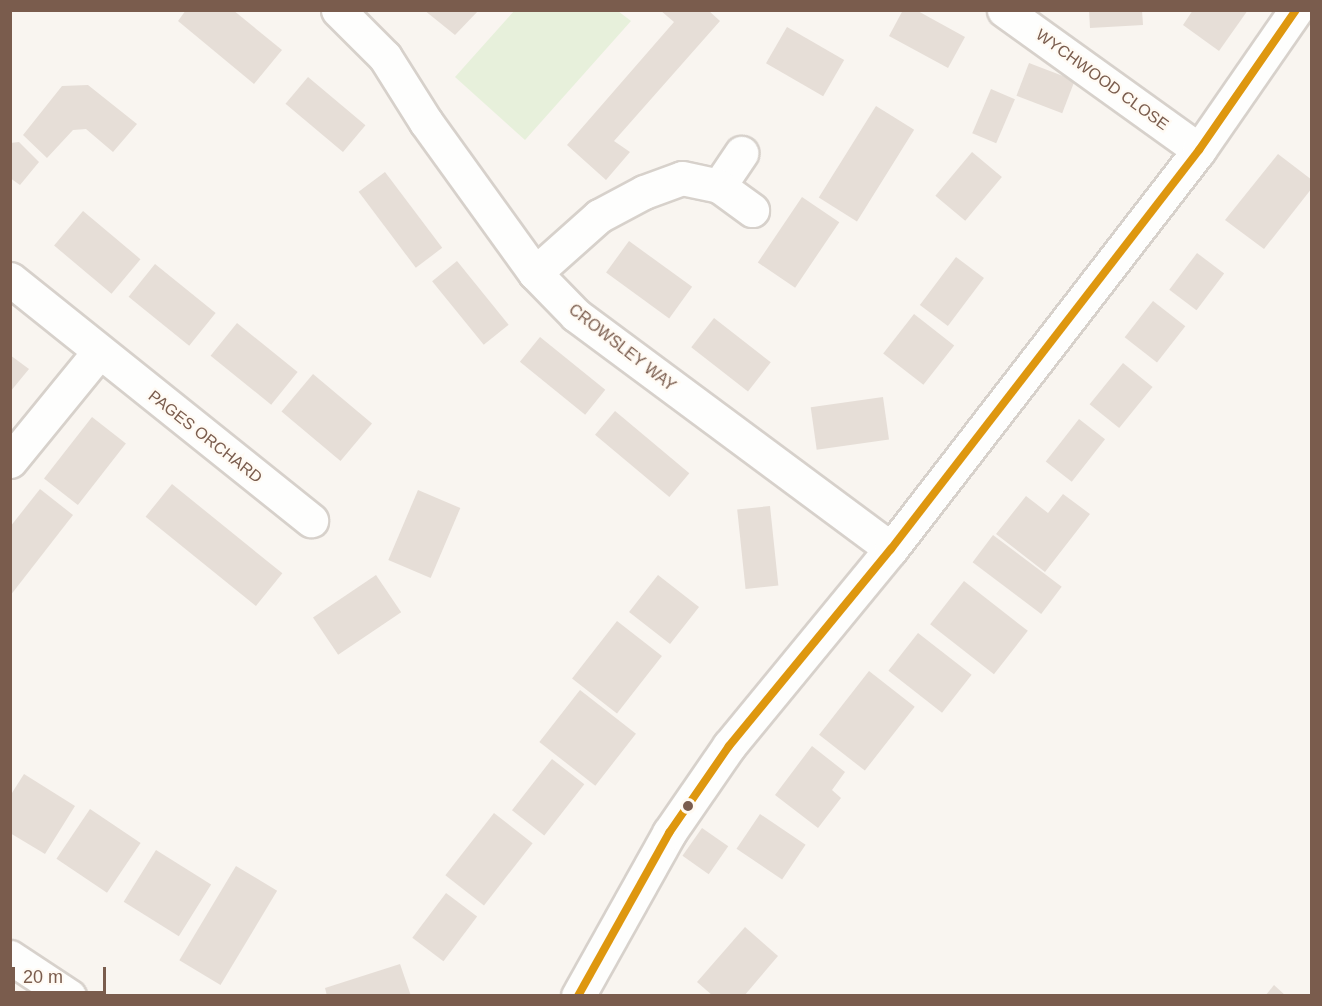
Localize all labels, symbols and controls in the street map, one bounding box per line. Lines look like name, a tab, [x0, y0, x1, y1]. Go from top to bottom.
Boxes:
street label: WYCHWOOD CLOSE	[1032, 25, 1172, 135]
street label: CROWSLEY WAY	[565, 300, 679, 396]
street label: PAGES ORCHARD	[144, 387, 266, 487]
unlabelled marker	[682, 800, 694, 812]
scale bar	[15, 955, 110, 993]
text: 20 m	[23, 967, 63, 987]

